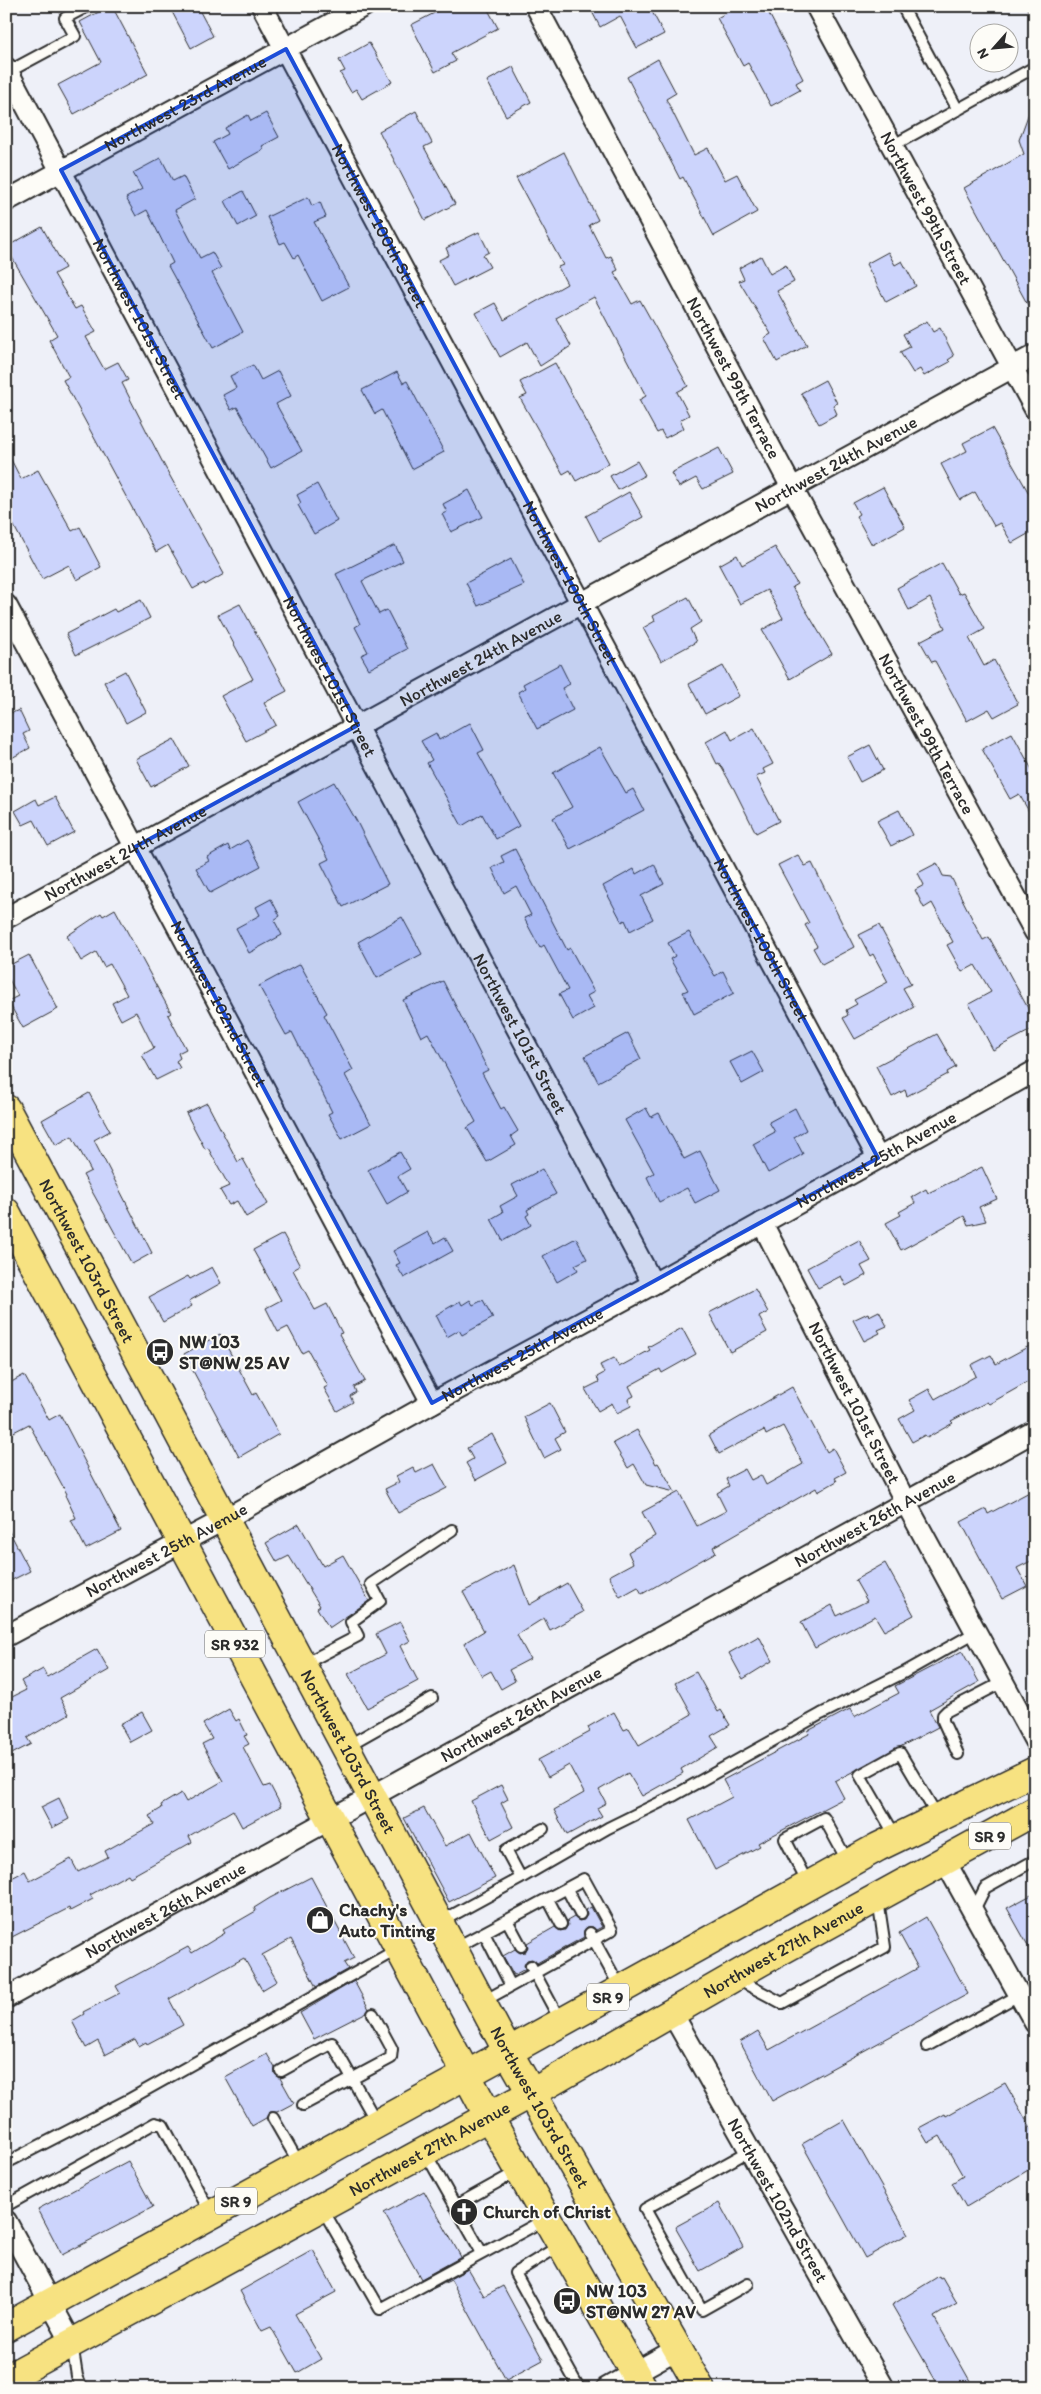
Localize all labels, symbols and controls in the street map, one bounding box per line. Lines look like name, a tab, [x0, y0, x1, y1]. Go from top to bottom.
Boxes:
north arrow	[968, 22, 1018, 72]
text: N	[973, 46, 993, 62]
street label: Northwest 23rd Avenue	[100, 50, 270, 157]
street label: Northwest 99th Street	[875, 128, 977, 289]
street label: Northwest 100th Street	[327, 140, 432, 312]
street label: Northwest 101st Street	[88, 234, 191, 403]
street label: Northwest 99th Terrace	[681, 293, 786, 463]
street label: Northwest 24th Avenue	[751, 411, 921, 517]
street label: Northwest 100th Street	[518, 497, 623, 669]
street label: Northwest 101st Street	[278, 592, 382, 761]
street label: Northwest 24th Avenue	[395, 605, 566, 712]
street label: Northwest 99th Terrace	[874, 649, 979, 818]
street label: Northwest 24th Avenue	[40, 799, 210, 906]
street label: Northwest 100th Street	[708, 854, 814, 1026]
street label: Northwest 102nd Street	[166, 917, 272, 1091]
street label: Northwest 101st Street	[468, 950, 572, 1118]
street label: Northwest 25th Avenue	[792, 1106, 960, 1213]
street label: Northwest 103rd Street	[34, 1175, 140, 1347]
street label: Northwest 25th Avenue	[437, 1302, 607, 1407]
street label: Northwest 101st Street	[804, 1318, 905, 1488]
place label: NW 103 ST@NW 25 AV	[179, 1331, 290, 1374]
bus stop icon: NW 103 ST@NW 25 AV	[145, 1337, 175, 1367]
street label: Northwest 26th Avenue	[790, 1466, 959, 1573]
street label: Northwest 25th Avenue	[82, 1498, 251, 1603]
road number: SR 932	[205, 1630, 265, 1658]
street label: Northwest 26th Avenue	[437, 1661, 605, 1767]
street label: Northwest 103rd Street	[295, 1666, 401, 1838]
road number: SR 9	[969, 1822, 1011, 1850]
street label: Northwest 26th Avenue	[81, 1857, 250, 1963]
street label: Northwest 27th Avenue	[699, 1896, 867, 2003]
place label: Chachy's Auto Tinting	[338, 1899, 436, 1942]
shop icon: Chachy's Auto Tinting	[305, 1905, 335, 1935]
road number: SR 9	[587, 1984, 629, 2010]
street label: Northwest 103rd Street	[485, 2022, 595, 2192]
street label: Northwest 27th Avenue	[345, 2096, 514, 2201]
street label: Northwest 102nd Street	[723, 2114, 833, 2286]
road number: SR 9	[215, 2188, 257, 2214]
church icon: Church of Christ	[449, 2197, 479, 2227]
place label: Church of Christ	[483, 2201, 611, 2223]
place label: NW 103 ST@NW 27 AV	[586, 2280, 696, 2323]
bus stop icon: NW 103 ST@NW 27 AV	[552, 2286, 582, 2316]

